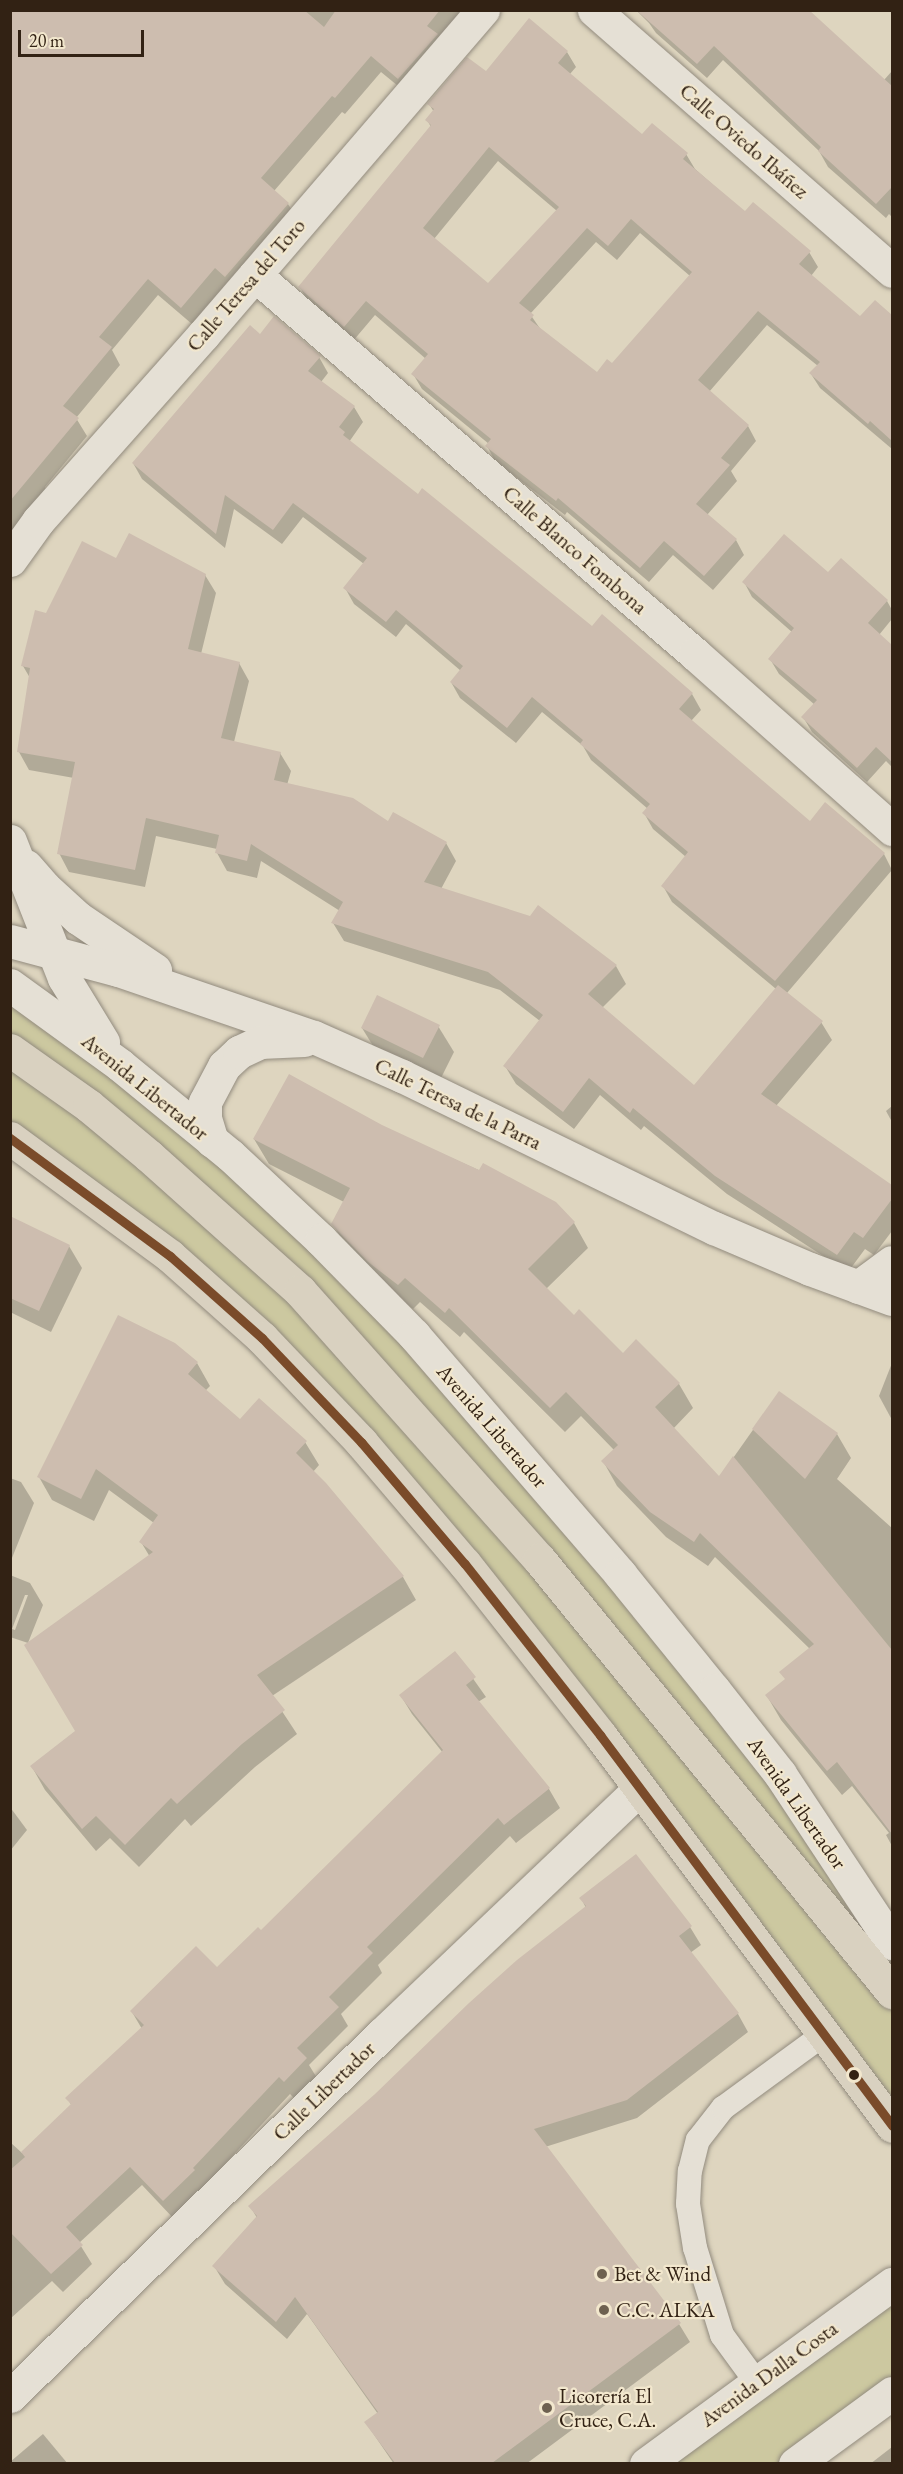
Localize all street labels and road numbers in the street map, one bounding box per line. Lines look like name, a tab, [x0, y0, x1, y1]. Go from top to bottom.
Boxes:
street label: Calle Oviedo Ibáñez	[674, 78, 814, 204]
street label: Calle Teresa del Toro	[181, 213, 311, 357]
street label: Calle Blanco Fombona	[498, 481, 652, 619]
street label: Avenida Libertador	[77, 1028, 213, 1146]
street label: Calle Teresa de la Parra	[371, 1053, 545, 1155]
street label: Avenida Libertador	[431, 1359, 553, 1493]
street label: Avenida Libertador	[742, 1732, 852, 1874]
street label: Calle Libertador	[268, 2036, 380, 2146]
street label: Avenida Dalla Costa	[696, 2316, 842, 2432]

